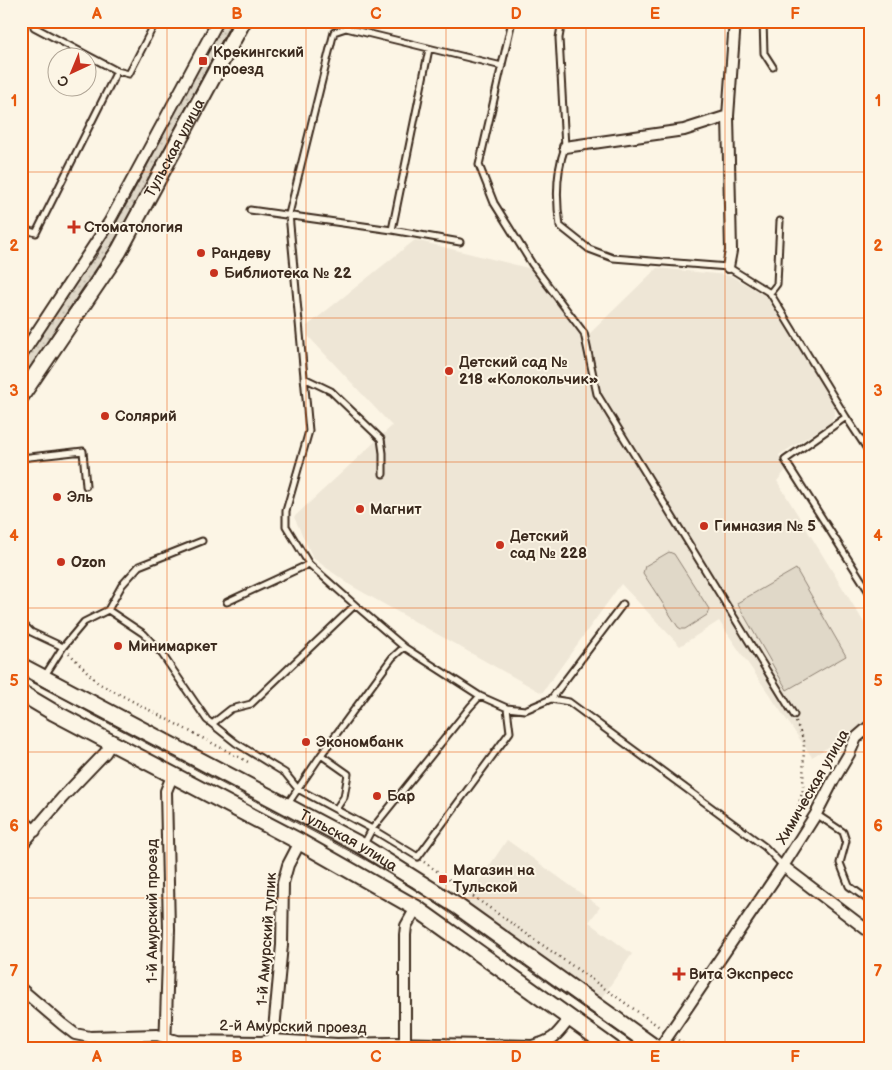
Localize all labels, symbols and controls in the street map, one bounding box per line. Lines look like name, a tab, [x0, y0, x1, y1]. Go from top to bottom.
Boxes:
text: A	[91, 5, 102, 24]
text: B	[231, 5, 243, 24]
text: C	[370, 5, 382, 24]
text: D	[510, 5, 522, 24]
text: E	[650, 5, 660, 24]
text: F	[790, 5, 800, 24]
place label: Крекингский проезд	[213, 43, 304, 79]
north arrow	[48, 48, 98, 98]
marker: Крекингский проезд	[197, 55, 209, 67]
text: С	[54, 71, 73, 90]
text: 1	[11, 92, 17, 111]
text: 1	[875, 92, 881, 111]
street label: Тульская улица	[140, 95, 209, 201]
place label: Стоматология	[84, 218, 183, 237]
marker: Стоматология	[68, 221, 80, 233]
text: 2	[9, 237, 19, 256]
text: 2	[873, 237, 883, 256]
place label: Рандеву	[211, 244, 271, 263]
marker: Рандеву	[195, 247, 207, 259]
place label: Библиотека № 22	[224, 264, 352, 283]
marker: Библиотека № 22	[208, 267, 220, 279]
place label: Детский сад № 218 «Колокольчик»	[459, 353, 599, 389]
marker: Детский сад № 218 «Колокольчик»	[443, 365, 455, 377]
text: 3	[9, 382, 19, 401]
text: 3	[873, 382, 883, 401]
place label: Солярий	[115, 407, 177, 426]
marker: Солярий	[99, 410, 111, 422]
place label: Эль	[67, 488, 93, 507]
marker: Эль	[51, 491, 63, 503]
place label: Магнит	[370, 500, 422, 519]
marker: Магнит	[354, 503, 366, 515]
place label: Гимназия № 5	[714, 517, 816, 536]
marker: Гимназия № 5	[698, 520, 710, 532]
text: 4	[9, 527, 19, 546]
place label: Детский сад № 228	[510, 527, 587, 563]
text: 4	[873, 527, 883, 546]
marker: Детский сад № 228	[494, 539, 506, 551]
place label: Ozon	[71, 553, 106, 572]
marker: Ozon	[55, 556, 67, 568]
place label: Минимаркет	[128, 637, 218, 656]
marker: Минимаркет	[112, 640, 124, 652]
text: 5	[9, 672, 19, 691]
text: 5	[873, 672, 883, 691]
street label: Химическая улица	[772, 726, 854, 848]
place label: Экономбанк	[316, 733, 404, 752]
marker: Экономбанк	[300, 736, 312, 748]
place label: Бар	[387, 787, 415, 806]
marker: Бар	[371, 790, 383, 802]
street label: Тульская улица	[296, 805, 401, 876]
text: 6	[9, 817, 19, 836]
text: 6	[873, 817, 883, 836]
street label: 1-й Амурский проезд	[143, 839, 162, 983]
place label: Магазин на Тульской	[453, 861, 535, 897]
street label: 1-й Амурский тупик	[253, 872, 281, 1006]
marker: Магазин на Тульской	[437, 873, 449, 885]
text: 7	[10, 962, 19, 981]
text: 7	[874, 962, 883, 981]
place label: Вита Экспресс	[689, 965, 794, 984]
marker: Вита Экспресс	[673, 968, 685, 980]
street label: 2-й Амурский проезд	[219, 1016, 367, 1038]
text: A	[91, 1048, 102, 1067]
text: B	[231, 1048, 243, 1067]
text: C	[370, 1048, 382, 1067]
text: D	[510, 1048, 522, 1067]
text: E	[650, 1048, 660, 1067]
text: F	[790, 1048, 800, 1067]

